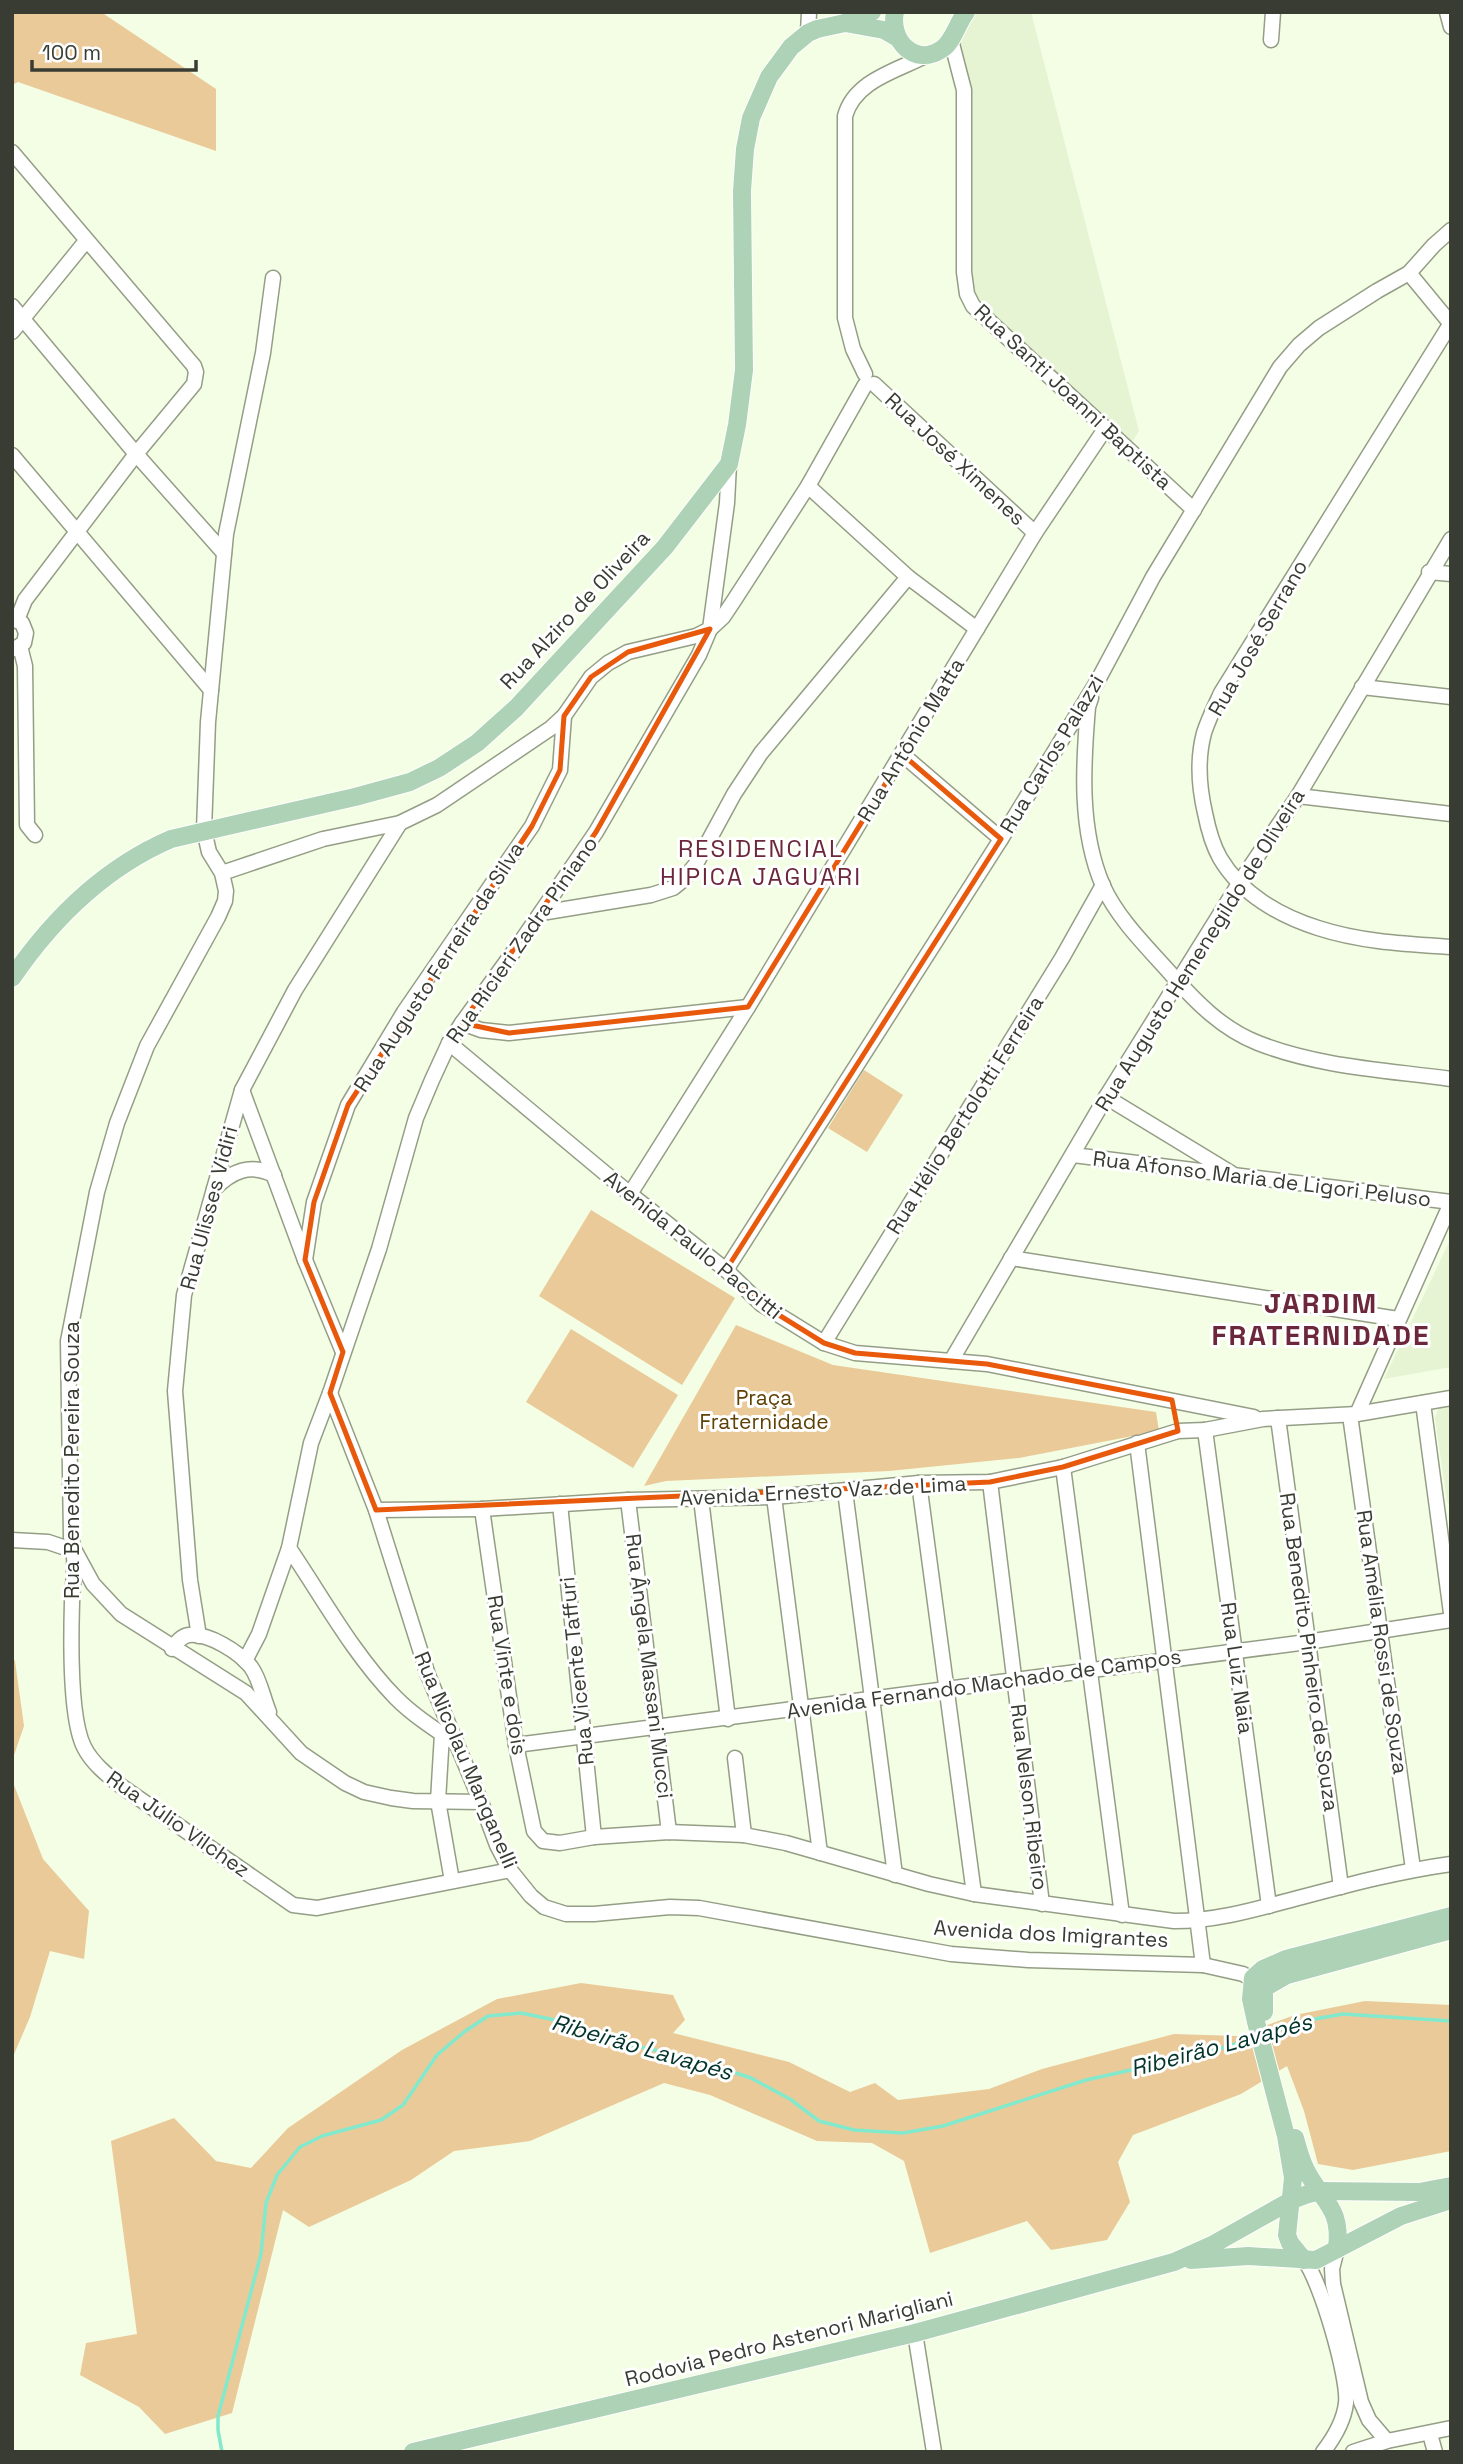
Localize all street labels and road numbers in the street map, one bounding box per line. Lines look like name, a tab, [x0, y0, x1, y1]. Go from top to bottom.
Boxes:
street label: Rua Santi Joanni Baptista	[969, 298, 1178, 495]
street label: Rua José Ximenes	[879, 386, 1031, 531]
street label: Rua Alziro de Oliveira	[494, 525, 655, 695]
street label: Rua José Serrano	[1202, 555, 1313, 721]
street label: Rua Antônio Matta	[851, 653, 970, 827]
street label: Rua Carlos Palazzi	[994, 669, 1110, 838]
street label: Rua Augusto Hemenegildo de Oliveira	[1089, 783, 1311, 1116]
street label: Rua Ricieri Zadra Piniano	[440, 831, 603, 1049]
street label: Rua Augusto Ferreira da Silva	[347, 836, 530, 1097]
street label: Rua Hélio Bertolotti Ferreira	[880, 990, 1049, 1239]
street label: Rua Ulisses Vidiri	[174, 1123, 243, 1293]
street label: Rua Afonso Maria de Ligori Peluso	[1091, 1144, 1433, 1213]
street label: Avenida Paulo Paccitti	[599, 1164, 788, 1325]
street label: Rua Benedito Pereira Souza	[58, 1321, 85, 1599]
street label: Avenida Ernesto Vaz de Lima	[679, 1470, 967, 1511]
street label: Rua Benedito Pinheiro de Souza	[1274, 1491, 1345, 1813]
street label: Rua Amélia Rossi de Souza	[1351, 1508, 1414, 1776]
street label: Rua Ângela Massani Mucci	[620, 1532, 679, 1800]
street label: Rua Vicente Taffuri	[553, 1575, 600, 1767]
street label: Rua Vinte e dois	[482, 1593, 533, 1757]
street label: Rua Luiz Naia	[1215, 1600, 1260, 1735]
street label: Avenida Fernando Machado de Campos	[785, 1642, 1183, 1725]
street label: Rua Nicolau Manganelli	[409, 1647, 524, 1872]
street label: Rua Nelson Ribeiro	[1005, 1702, 1054, 1892]
street label: Rua Júlio Vilchez	[102, 1764, 255, 1883]
street label: Avenida dos Imigrantes	[933, 1914, 1169, 1953]
street label: Rodovia Pedro Astenori Marigliani	[622, 2285, 956, 2392]

